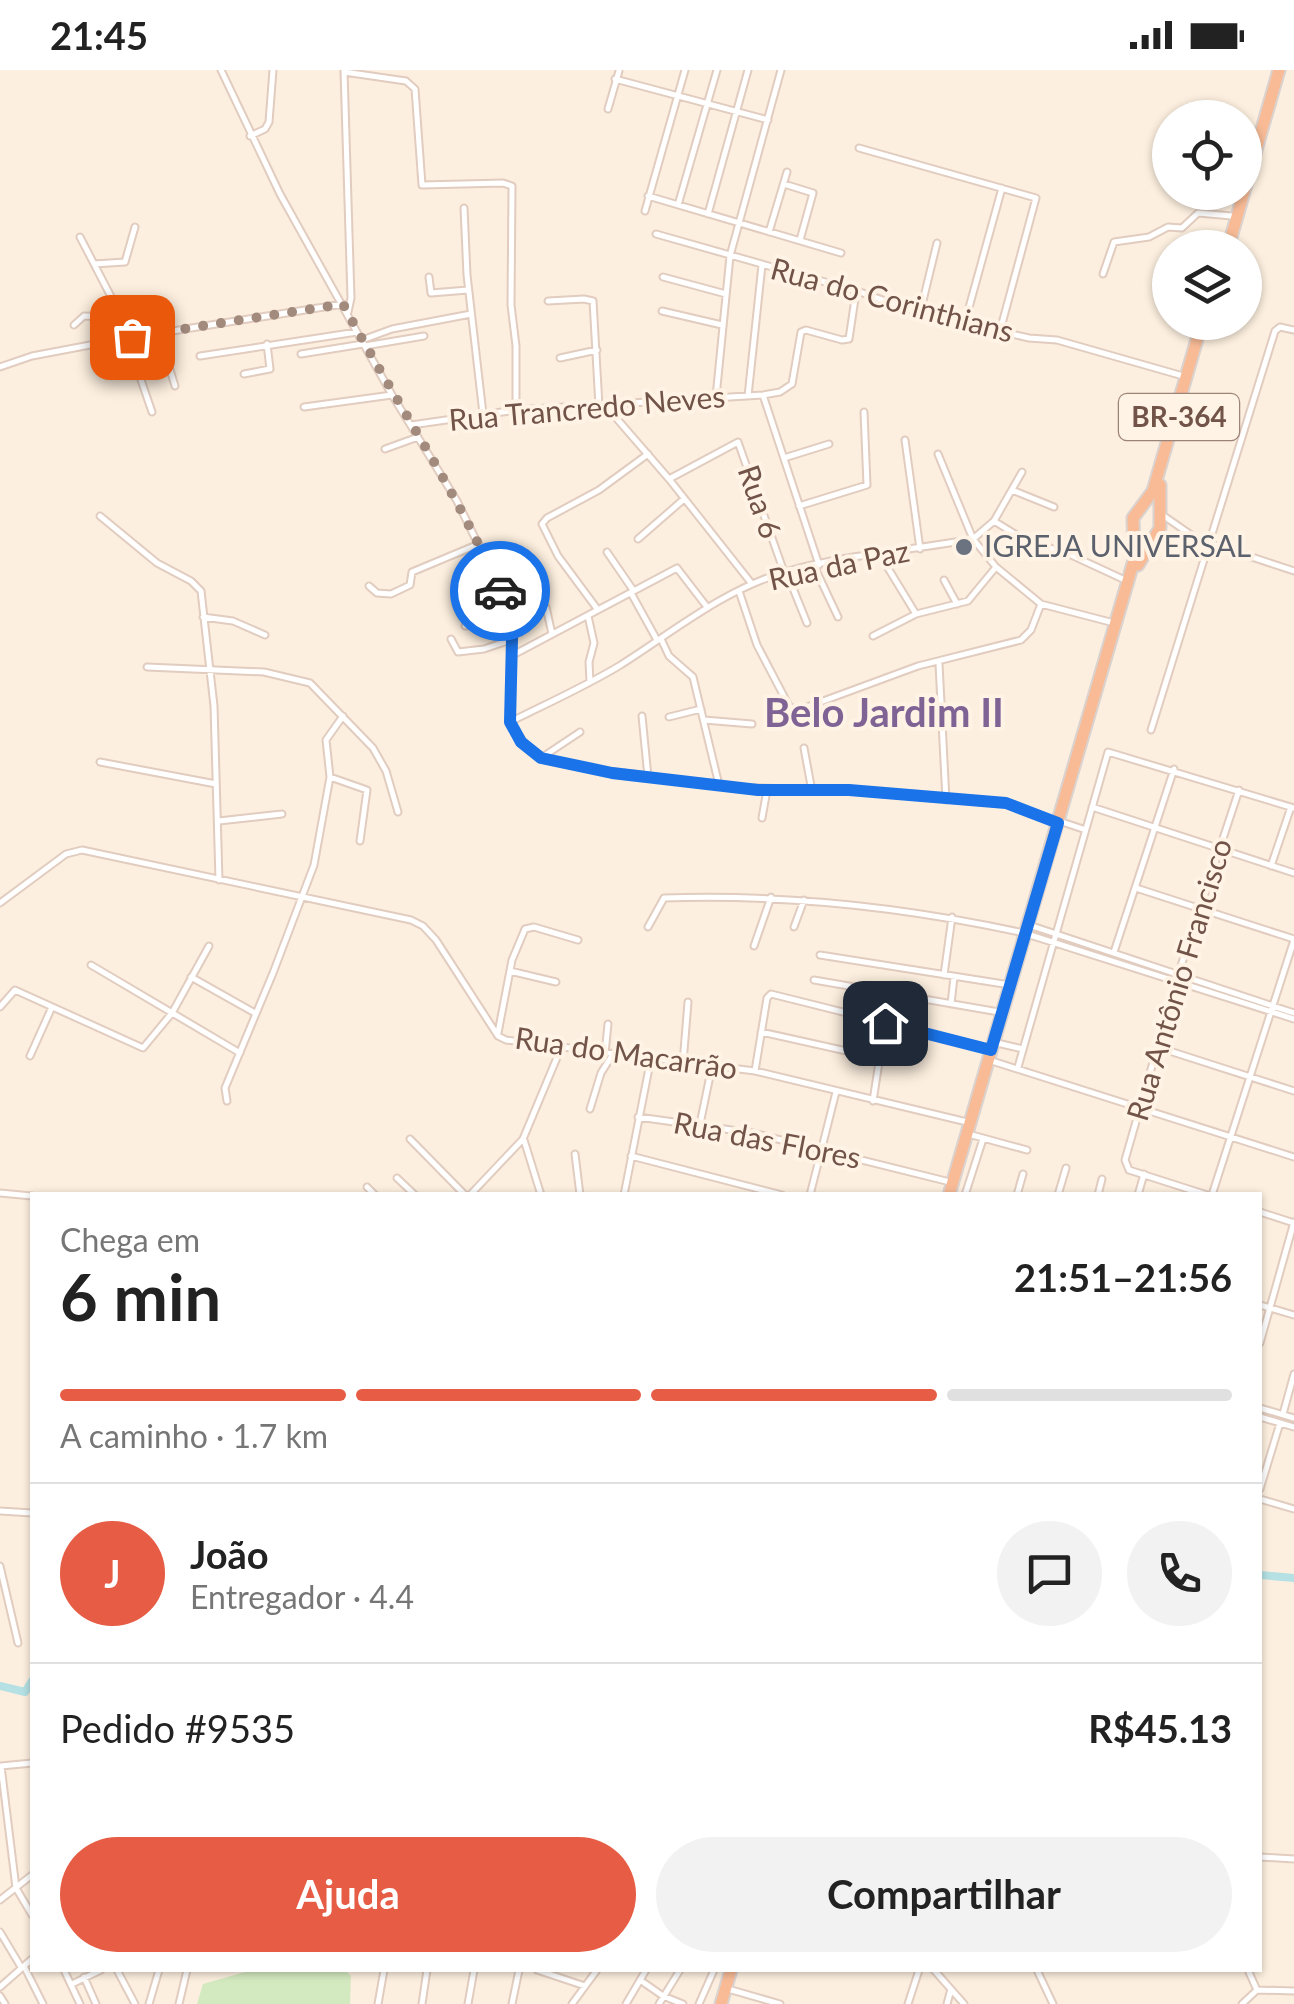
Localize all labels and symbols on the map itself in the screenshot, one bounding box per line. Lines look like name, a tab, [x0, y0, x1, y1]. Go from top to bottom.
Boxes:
street label: Rua do Corinthians	[767, 249, 1018, 349]
pin	[90, 295, 175, 380]
street label: Rua Trancredo Neves	[447, 377, 726, 437]
road number: BR-364	[1119, 394, 1239, 440]
street label: Rua 6	[732, 460, 790, 543]
place label: IGREJA UNIVERSAL	[984, 527, 1251, 563]
street label: Rua da Paz	[765, 532, 912, 597]
marker: IGREJA UNIVERSAL	[953, 536, 975, 558]
courier	[450, 541, 550, 641]
district label: Belo Jardim II	[764, 688, 1004, 736]
street label: Rua Antônio Francisco	[1118, 834, 1238, 1125]
pin	[843, 981, 928, 1066]
street label: Rua do Macarrão	[513, 1019, 740, 1085]
street label: Rua das Flores	[671, 1103, 864, 1175]

